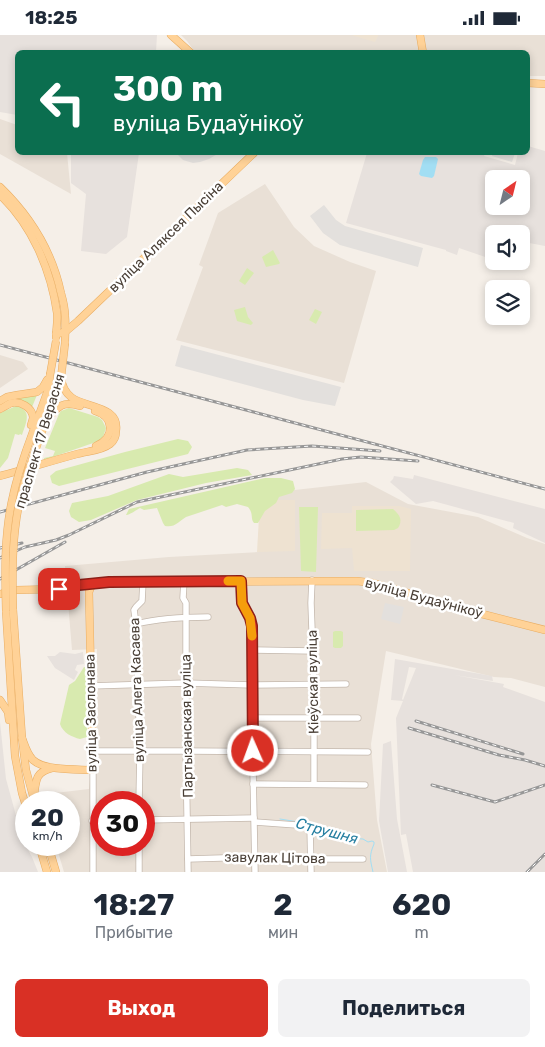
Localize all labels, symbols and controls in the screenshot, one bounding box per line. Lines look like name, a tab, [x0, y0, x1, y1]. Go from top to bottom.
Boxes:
text: 18:25	[25, 6, 77, 29]
text: 300 m	[113, 68, 223, 110]
icon: left	[30, 70, 95, 135]
text: вуліца Будаўнікоў	[113, 110, 304, 137]
north arrow	[485, 170, 530, 215]
map controls	[485, 170, 530, 325]
street label: вуліца Аляксея Пысіна	[105, 178, 227, 296]
button: sound	[485, 225, 530, 270]
button: layers	[485, 280, 530, 325]
street label: праспект 17 Верасня	[11, 372, 69, 510]
pin	[38, 568, 80, 610]
street label: вуліца Будаўнікоў	[363, 574, 485, 622]
icon: arrive	[45, 575, 73, 603]
street label: вуліца Алега Касаева	[126, 617, 148, 763]
street label: Кіеўская вуліца	[304, 630, 322, 734]
street label: вуліца Заслонава	[81, 654, 101, 772]
street label: Партызанская вуліца	[177, 654, 197, 798]
position arrow	[226, 724, 278, 776]
speed limit sign: 30	[90, 791, 155, 856]
text: 20	[31, 803, 64, 832]
water label: Струшня	[294, 814, 360, 848]
text: km/h	[33, 829, 62, 843]
street label: завулак Цітова	[224, 849, 326, 867]
text: 18:27	[94, 887, 174, 923]
text: 2	[273, 887, 293, 923]
text: 620	[392, 887, 451, 923]
text: Прибытие	[95, 923, 173, 942]
text: мин	[268, 923, 298, 942]
text: m	[415, 923, 429, 942]
button: Выход	[15, 979, 268, 1037]
button: Поделиться	[278, 979, 530, 1037]

